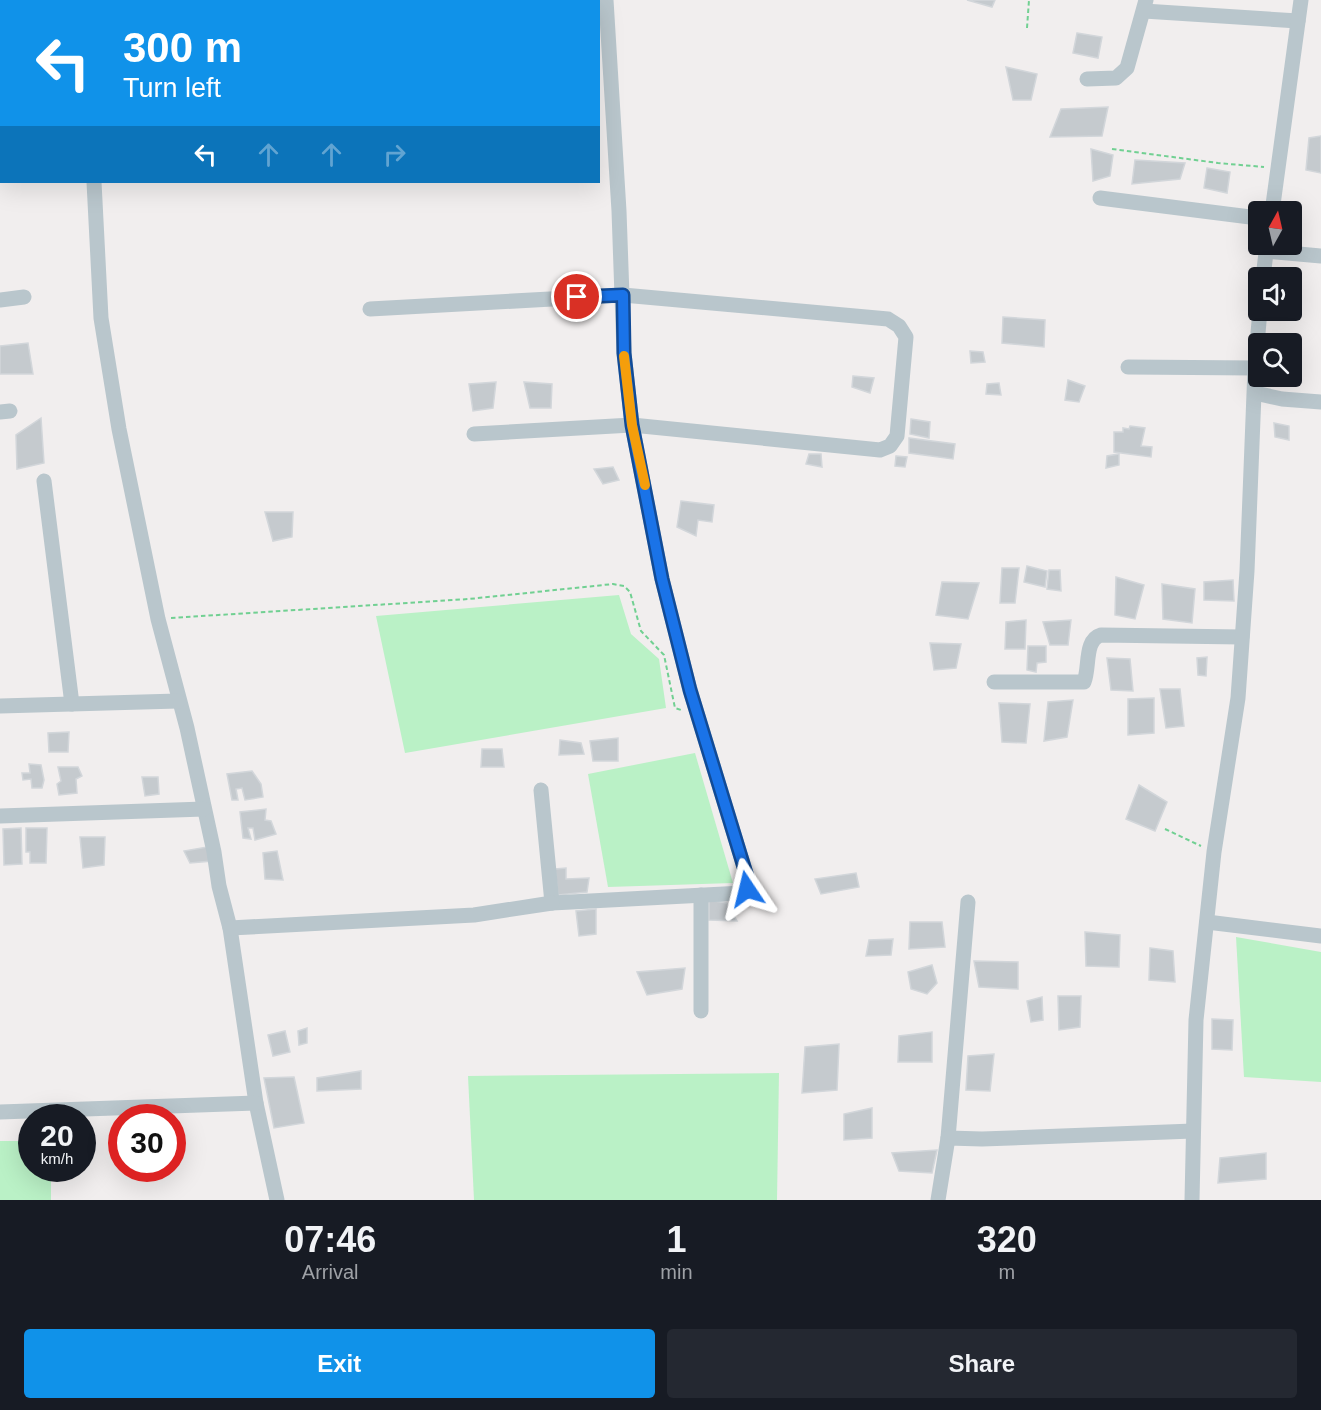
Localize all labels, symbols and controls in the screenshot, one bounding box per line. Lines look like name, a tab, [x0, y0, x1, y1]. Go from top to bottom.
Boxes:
icon: left	[24, 24, 102, 102]
text: 300 m	[123, 24, 242, 71]
text: Turn left	[123, 73, 221, 103]
icon: left	[189, 138, 222, 171]
icon: ahead	[252, 138, 285, 171]
icon: ahead	[315, 138, 348, 171]
icon: right	[378, 138, 411, 171]
north arrow	[1248, 201, 1302, 255]
map controls	[1248, 201, 1302, 387]
button: sound	[1248, 267, 1302, 321]
pin	[551, 271, 602, 322]
icon: arrive	[560, 280, 593, 313]
button: search	[1248, 333, 1302, 387]
position arrow	[715, 857, 779, 921]
speed limit sign: 30	[108, 1104, 186, 1182]
text: 20	[40, 1119, 74, 1152]
text: km/h	[41, 1150, 73, 1167]
text: 07:46	[284, 1219, 376, 1260]
text: 1	[666, 1219, 686, 1260]
text: 320	[977, 1219, 1037, 1260]
text: Arrival	[302, 1261, 359, 1283]
text: min	[660, 1261, 693, 1283]
text: m	[998, 1261, 1015, 1283]
button: Exit	[24, 1329, 655, 1398]
button: Share	[667, 1329, 1297, 1398]

